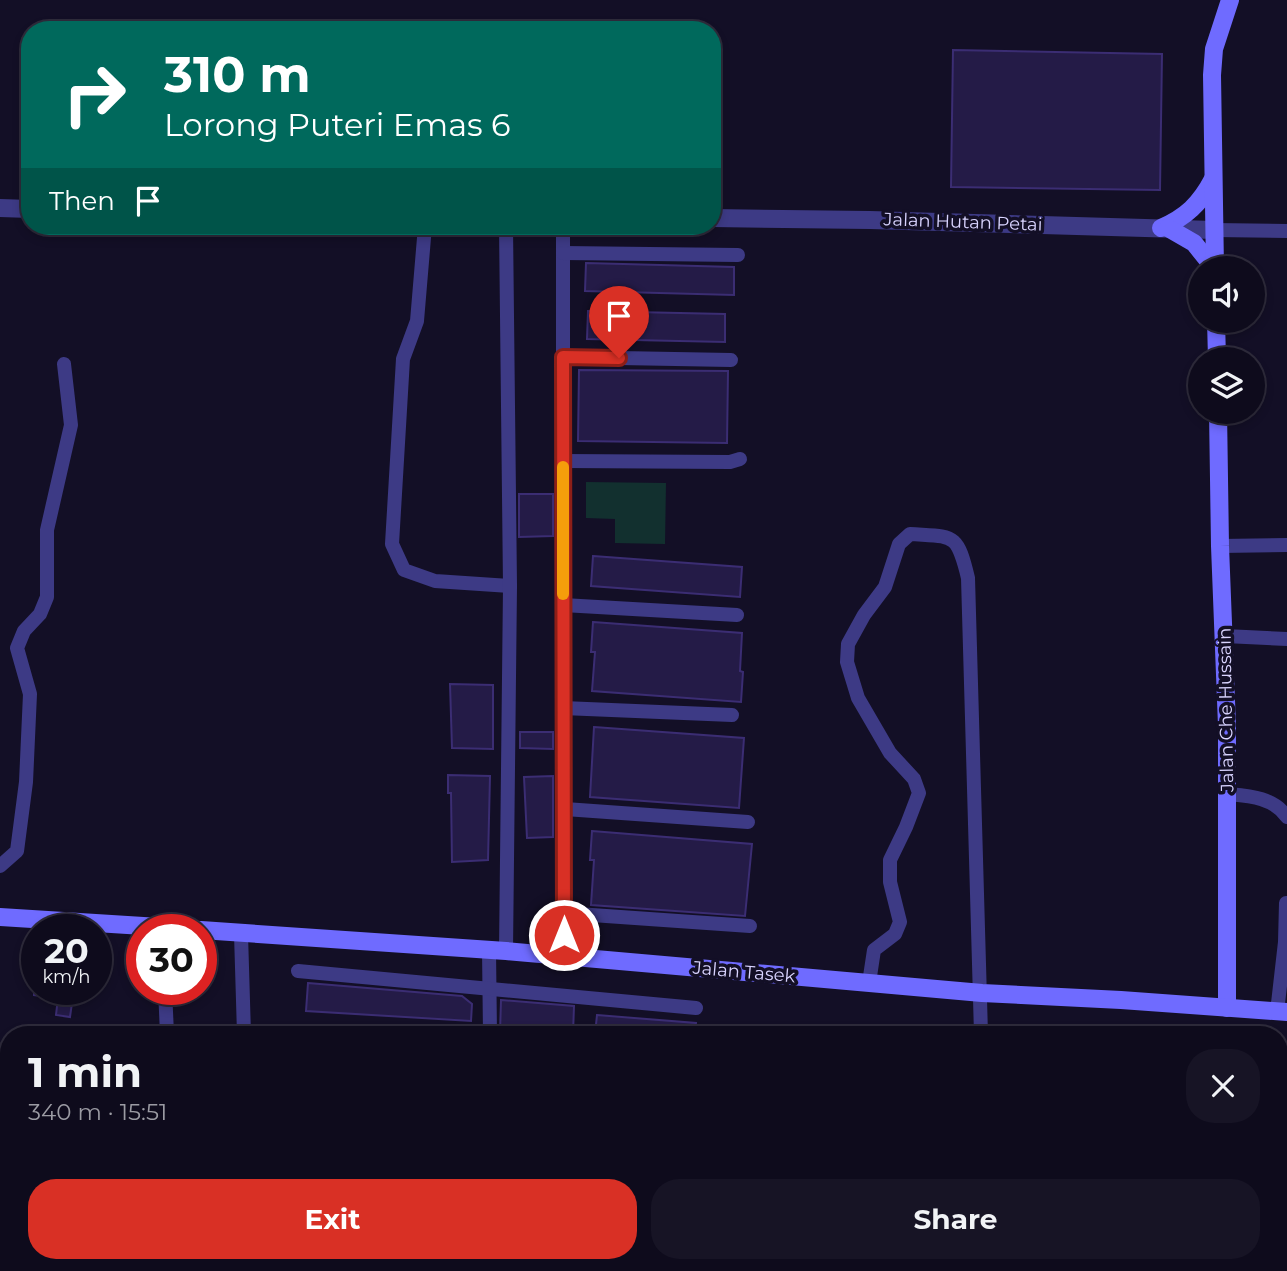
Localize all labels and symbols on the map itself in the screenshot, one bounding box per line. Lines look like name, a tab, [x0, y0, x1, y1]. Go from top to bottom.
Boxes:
street label: Jalan Hutan Petai	[882, 208, 1043, 236]
pin	[589, 286, 649, 358]
street label: Jalan Che Hussain	[1214, 628, 1238, 793]
position arrow	[527, 898, 601, 972]
speed limit sign: 30	[126, 914, 217, 1005]
street label: Jalan Tasek	[691, 956, 796, 987]

